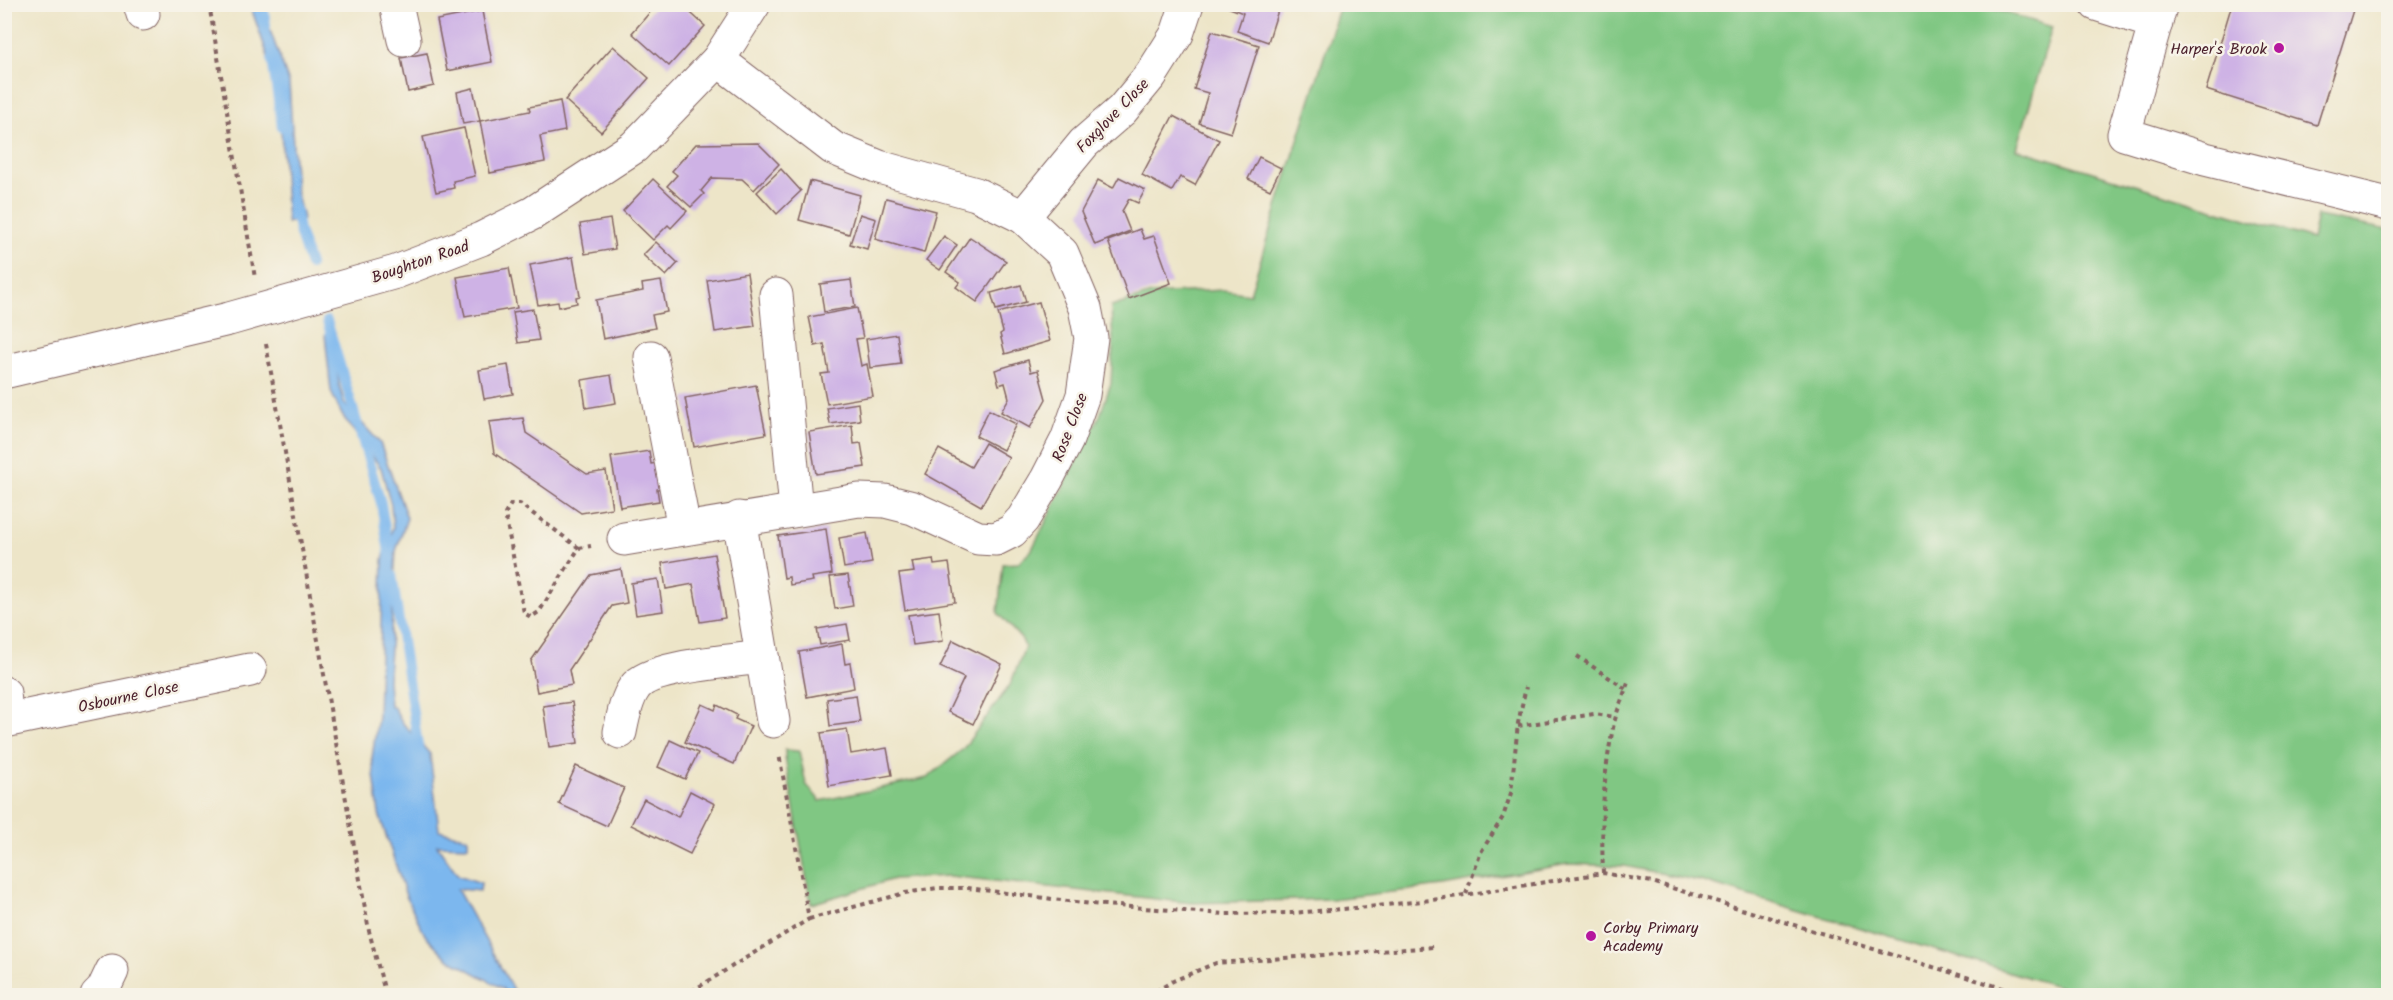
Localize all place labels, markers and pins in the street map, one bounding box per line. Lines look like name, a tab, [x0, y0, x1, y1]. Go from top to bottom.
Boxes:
place label: Harper's Brook	[2170, 37, 2267, 62]
marker: Harper's Brook	[2272, 41, 2286, 55]
place label: Corby Primary Academy	[1603, 916, 1699, 959]
marker: Corby Primary Academy	[1584, 929, 1598, 943]

